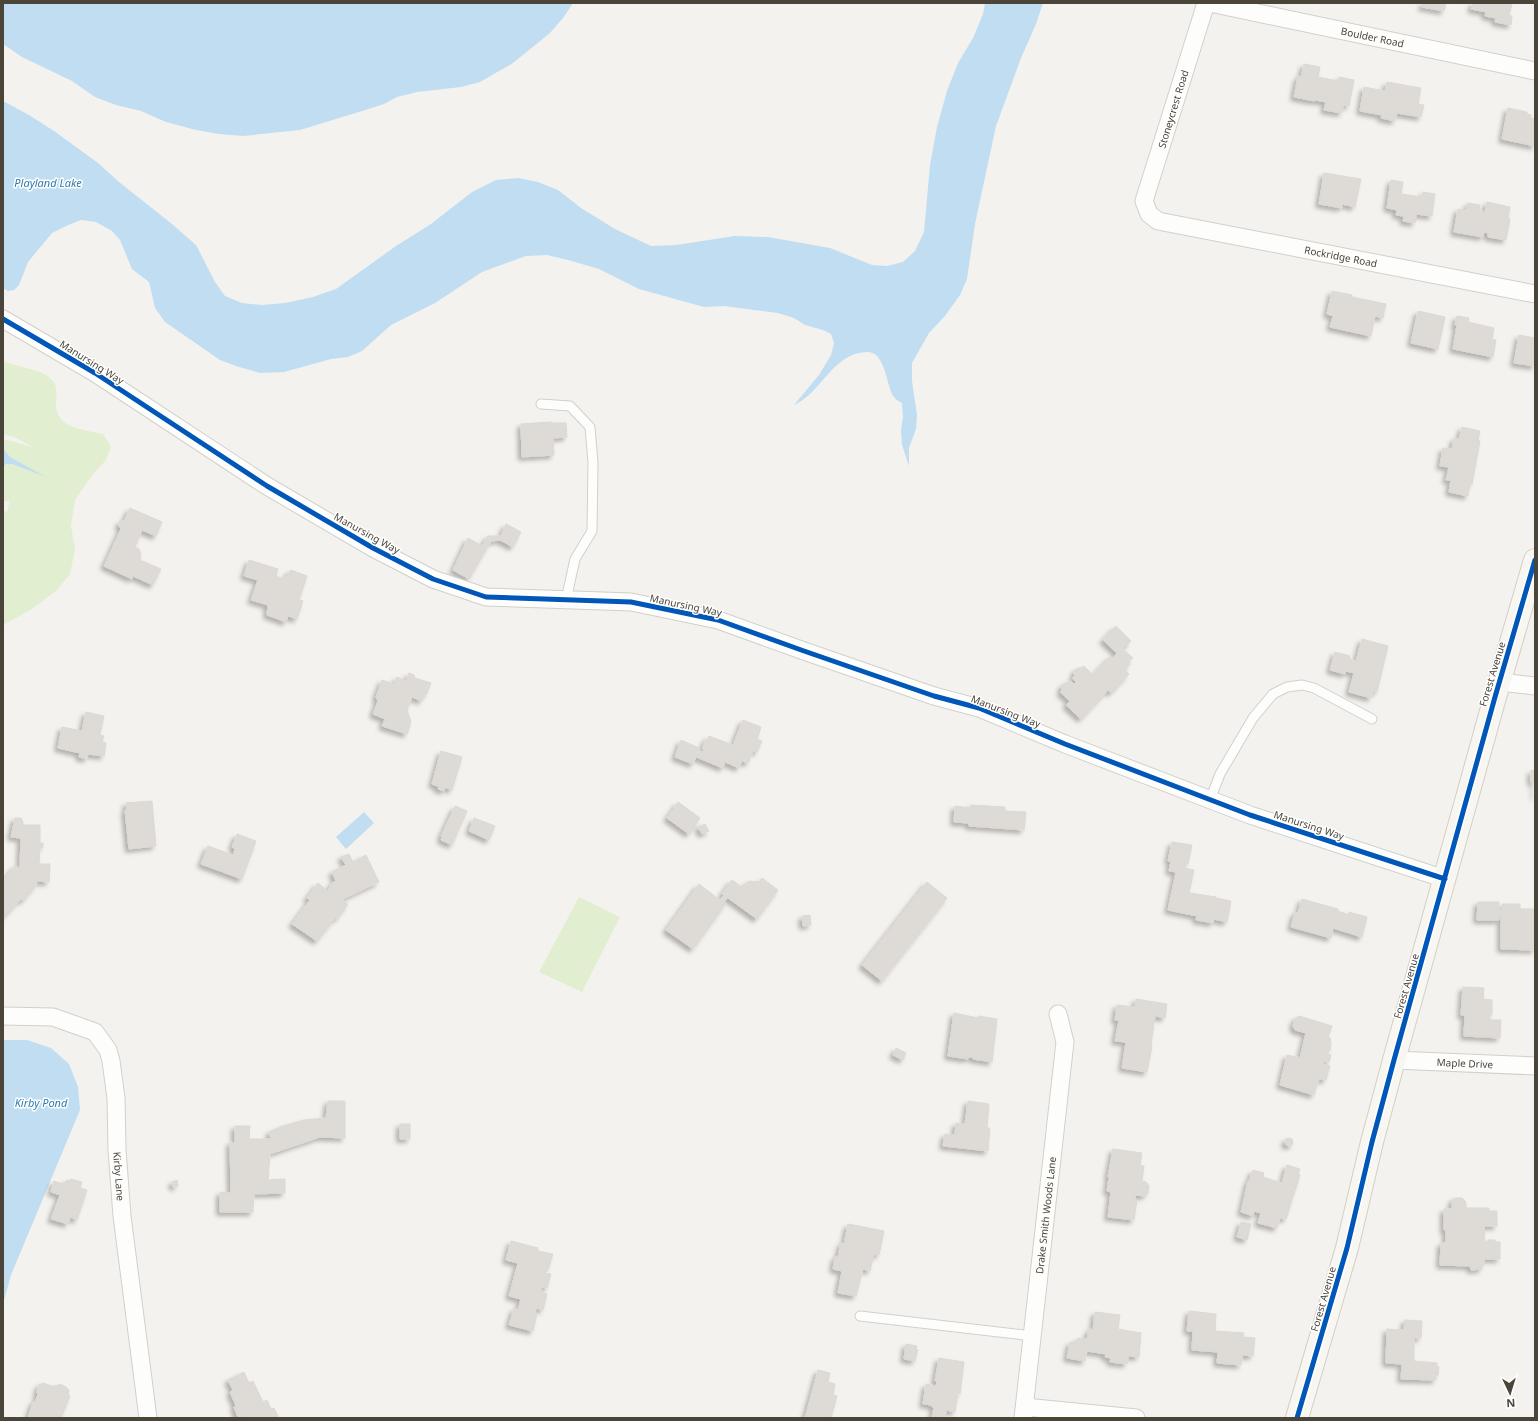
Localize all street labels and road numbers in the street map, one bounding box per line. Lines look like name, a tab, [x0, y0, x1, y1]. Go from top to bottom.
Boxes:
street label: Boulder Road	[1340, 24, 1405, 50]
street label: Stoneycrest Road	[1154, 68, 1192, 150]
street label: Rockridge Road	[1303, 243, 1378, 270]
street label: Manursing Way	[57, 337, 128, 388]
street label: Manursing Way	[332, 509, 403, 557]
street label: Manursing Way	[649, 591, 724, 620]
street label: Forest Avenue	[1476, 640, 1509, 708]
street label: Manursing Way	[969, 691, 1044, 731]
street label: Manursing Way	[1272, 807, 1347, 843]
street label: Forest Avenue	[1390, 952, 1422, 1020]
street label: Maple Drive	[1436, 1055, 1494, 1071]
street label: Kirby Lane	[110, 1151, 128, 1202]
street label: Drake Smith Woods Lane	[1032, 1156, 1059, 1275]
street label: Forest Avenue	[1307, 1265, 1339, 1333]

